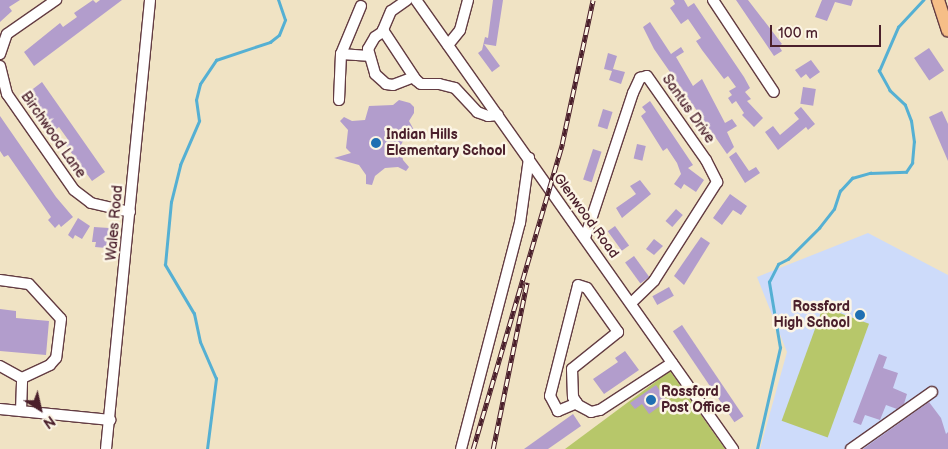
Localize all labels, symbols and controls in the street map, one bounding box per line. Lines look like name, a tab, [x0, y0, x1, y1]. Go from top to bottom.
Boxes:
scale bar	[773, 15, 884, 47]
text: 100 m	[778, 24, 818, 43]
street label: Santus Drive	[658, 71, 718, 147]
street label: Birchwood Lane	[17, 89, 89, 181]
place label: Indian Hills Elementary School	[386, 127, 506, 160]
marker: Indian Hills Elementary School	[370, 137, 382, 149]
street label: Glenwood Road	[550, 170, 622, 262]
street label: Wales Road	[103, 185, 127, 261]
place label: Rossford High School	[774, 299, 850, 332]
marker: Rossford High School	[854, 309, 866, 321]
north arrow	[15, 384, 65, 434]
place label: Rossford Post Office	[661, 384, 730, 417]
marker: Rossford Post Office	[645, 394, 657, 406]
text: N	[40, 412, 58, 432]

